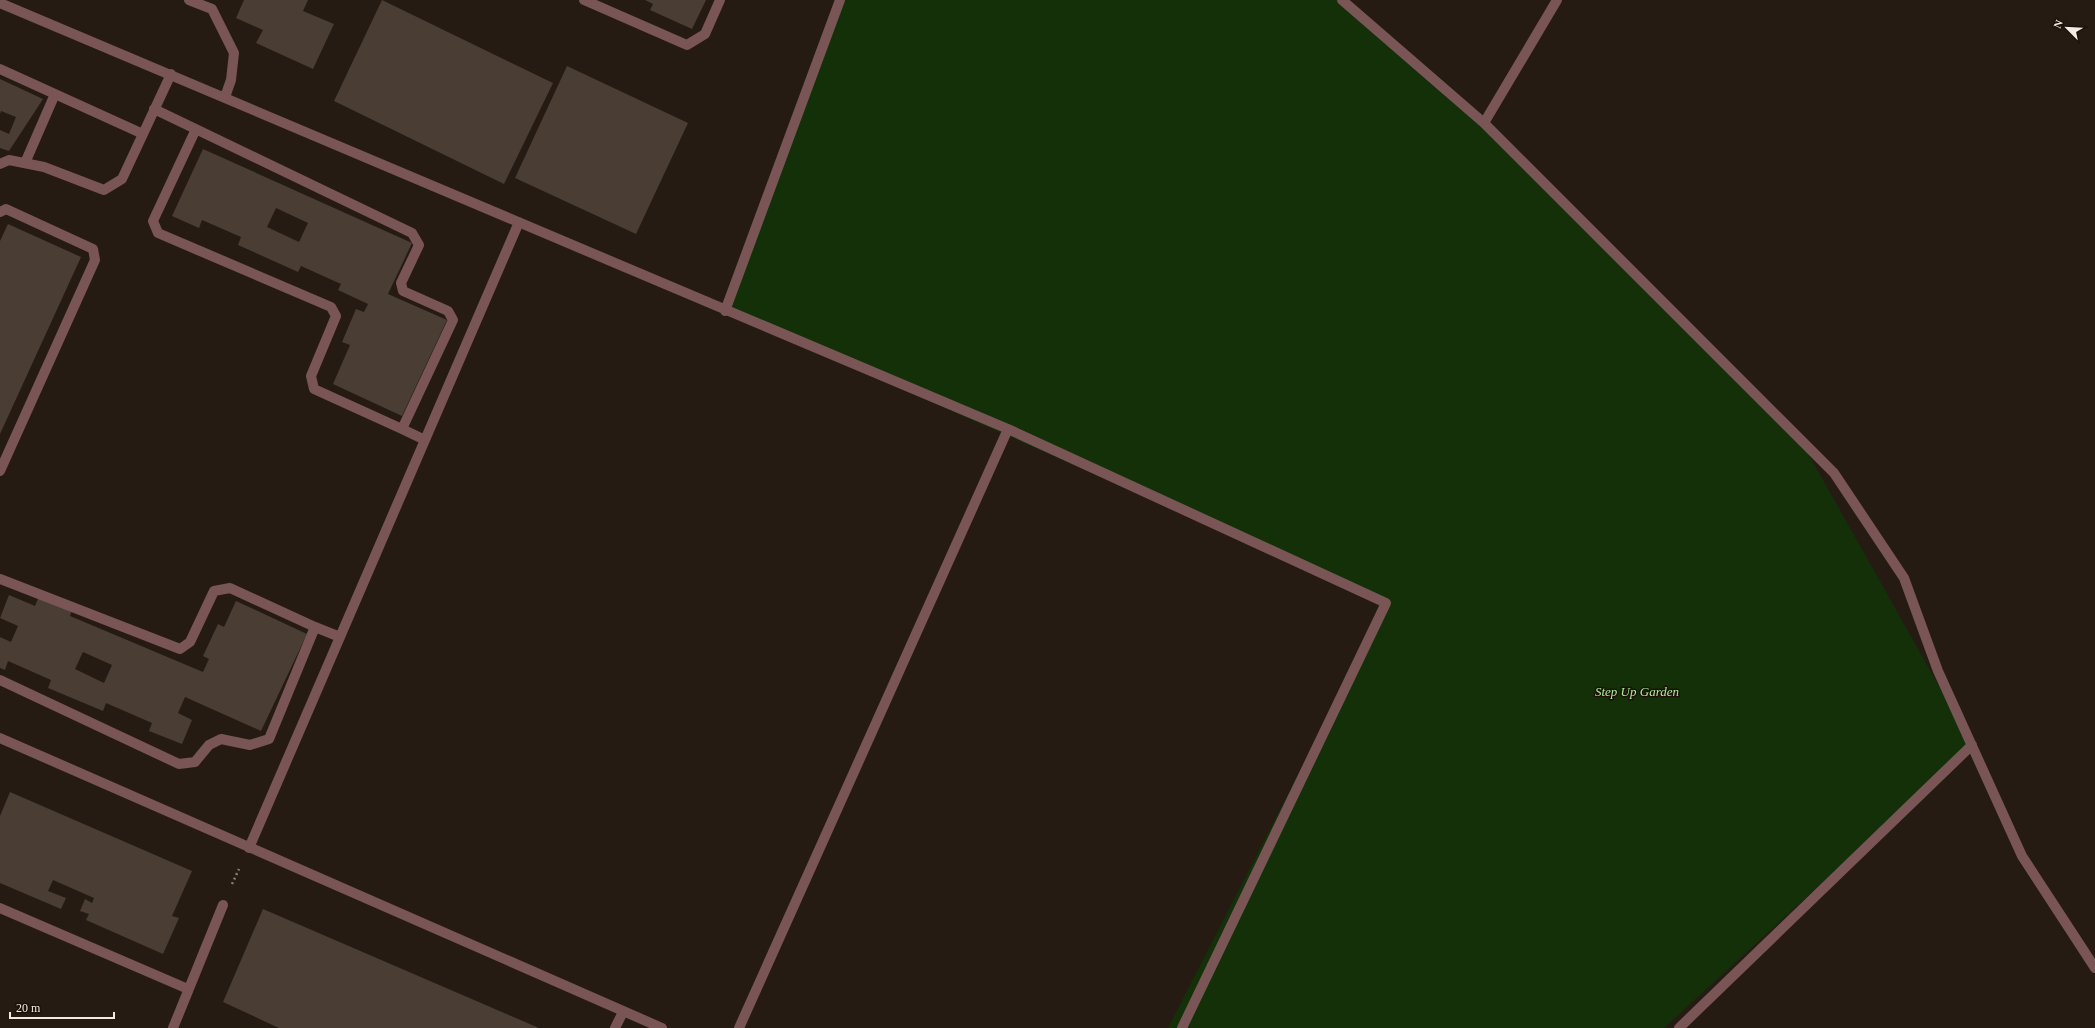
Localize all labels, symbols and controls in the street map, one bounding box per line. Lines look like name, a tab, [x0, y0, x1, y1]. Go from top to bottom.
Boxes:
north arrow	[2047, 8, 2087, 48]
text: N	[2051, 18, 2065, 30]
park label: Step Up Garden	[1595, 684, 1679, 699]
scale bar	[10, 994, 114, 1020]
text: 20 m	[16, 1001, 41, 1015]

